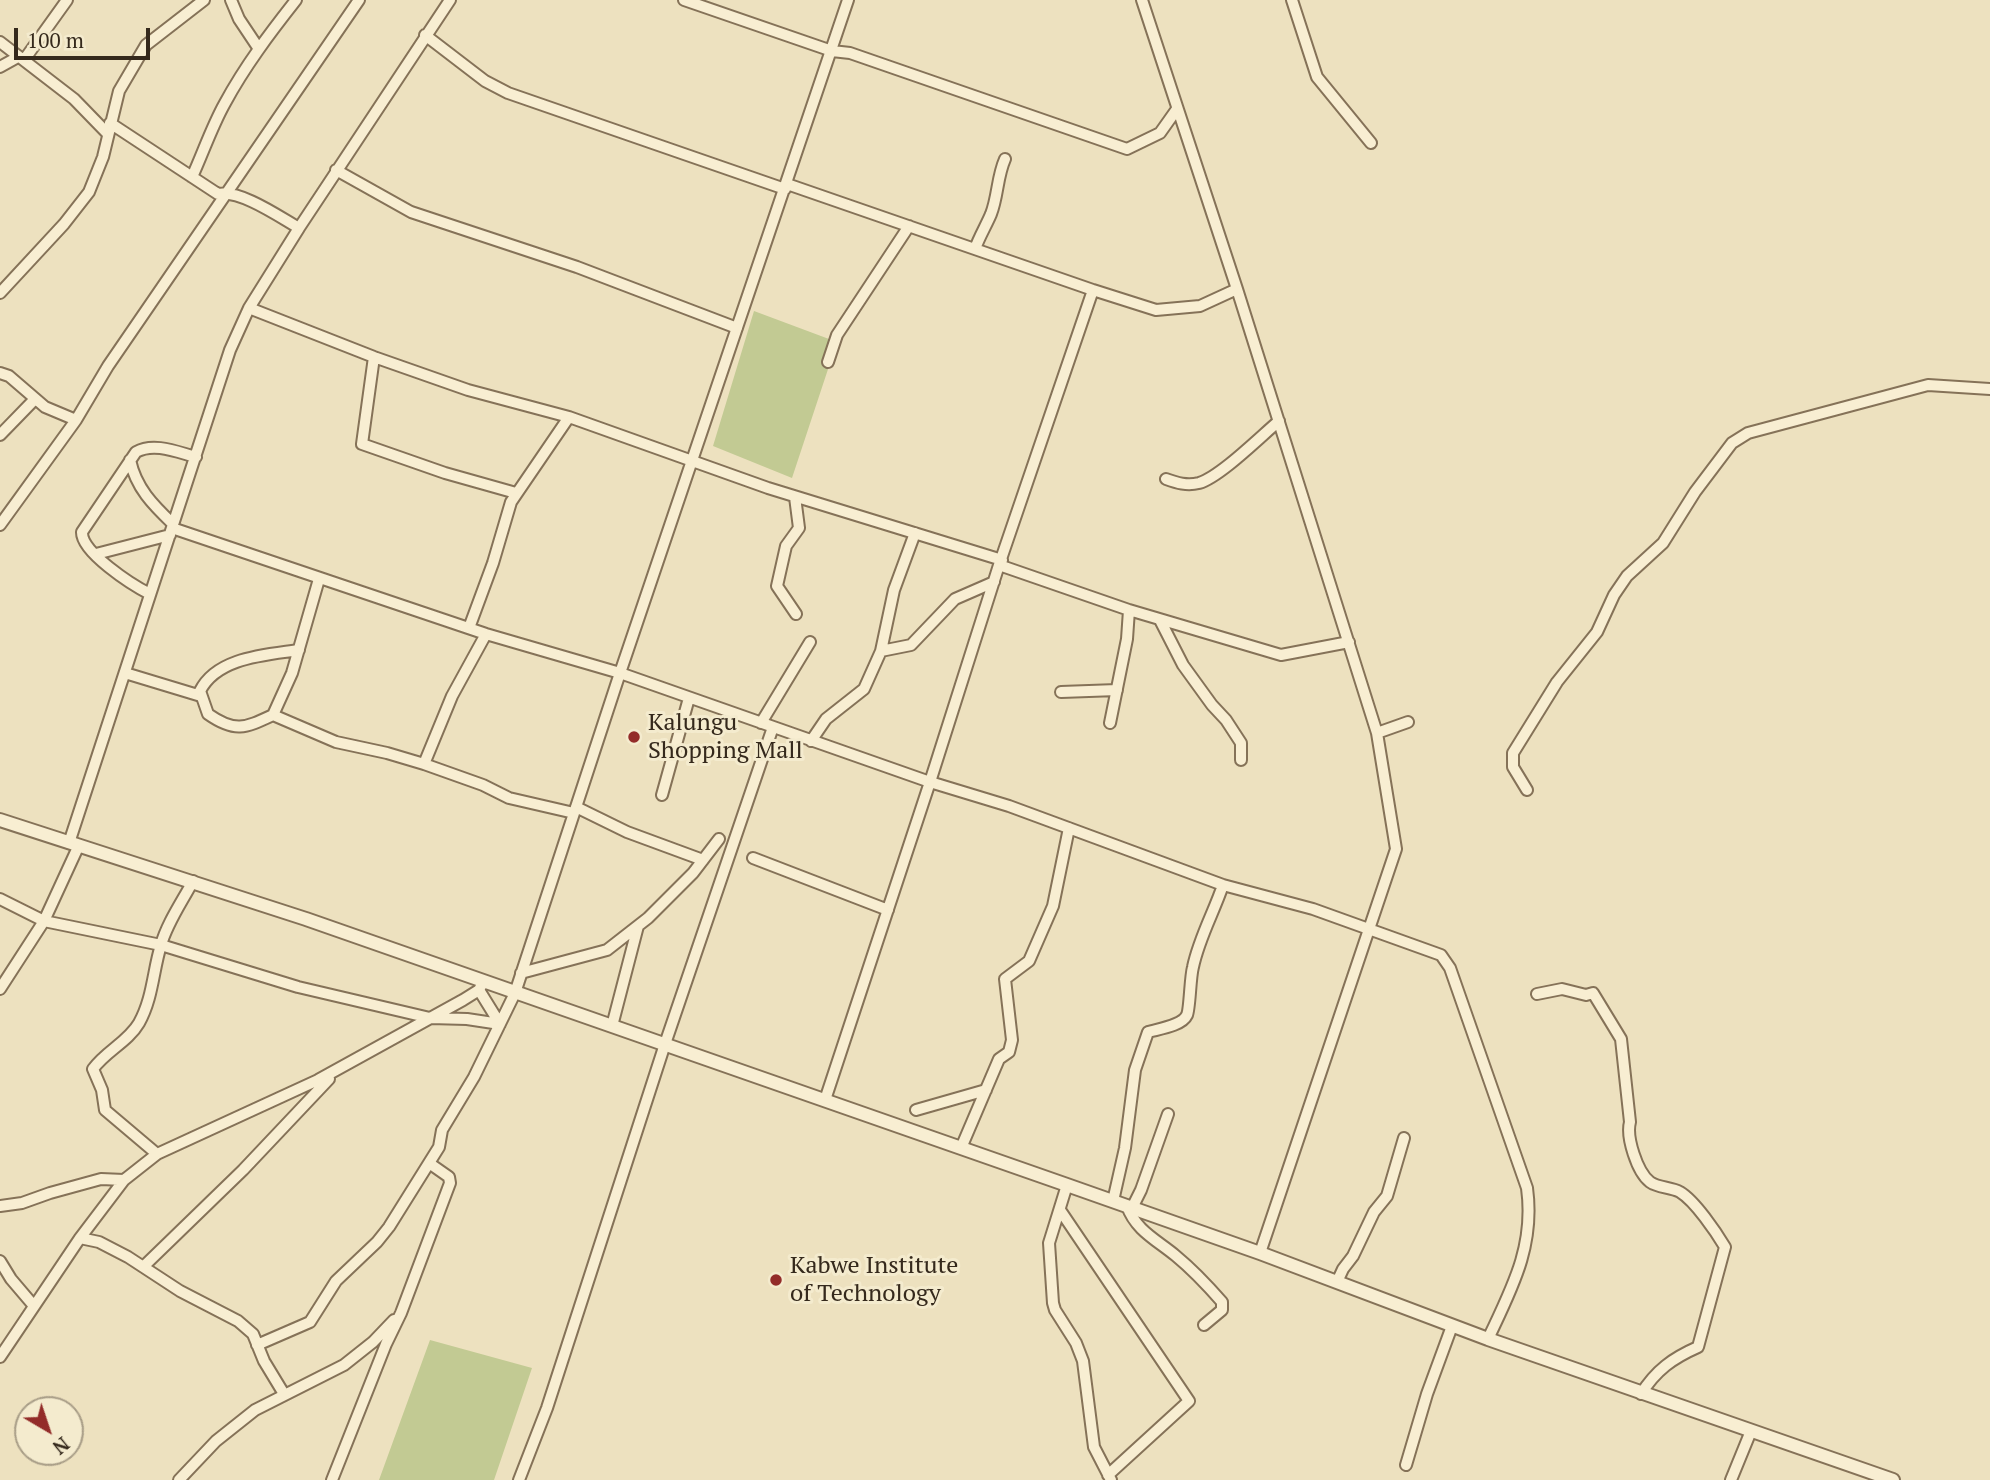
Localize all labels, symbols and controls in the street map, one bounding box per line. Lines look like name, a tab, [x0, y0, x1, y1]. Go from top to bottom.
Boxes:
scale bar	[18, 14, 154, 58]
text: 100 m	[27, 26, 84, 54]
place label: Kalungu Shopping Mall	[648, 709, 803, 765]
marker: Kalungu Shopping Mall	[626, 729, 642, 745]
place label: Kabwe Institute of Technology	[790, 1252, 958, 1308]
marker: Kabwe Institute of Technology	[768, 1272, 784, 1288]
north arrow	[14, 1396, 84, 1466]
text: N	[48, 1432, 75, 1460]

